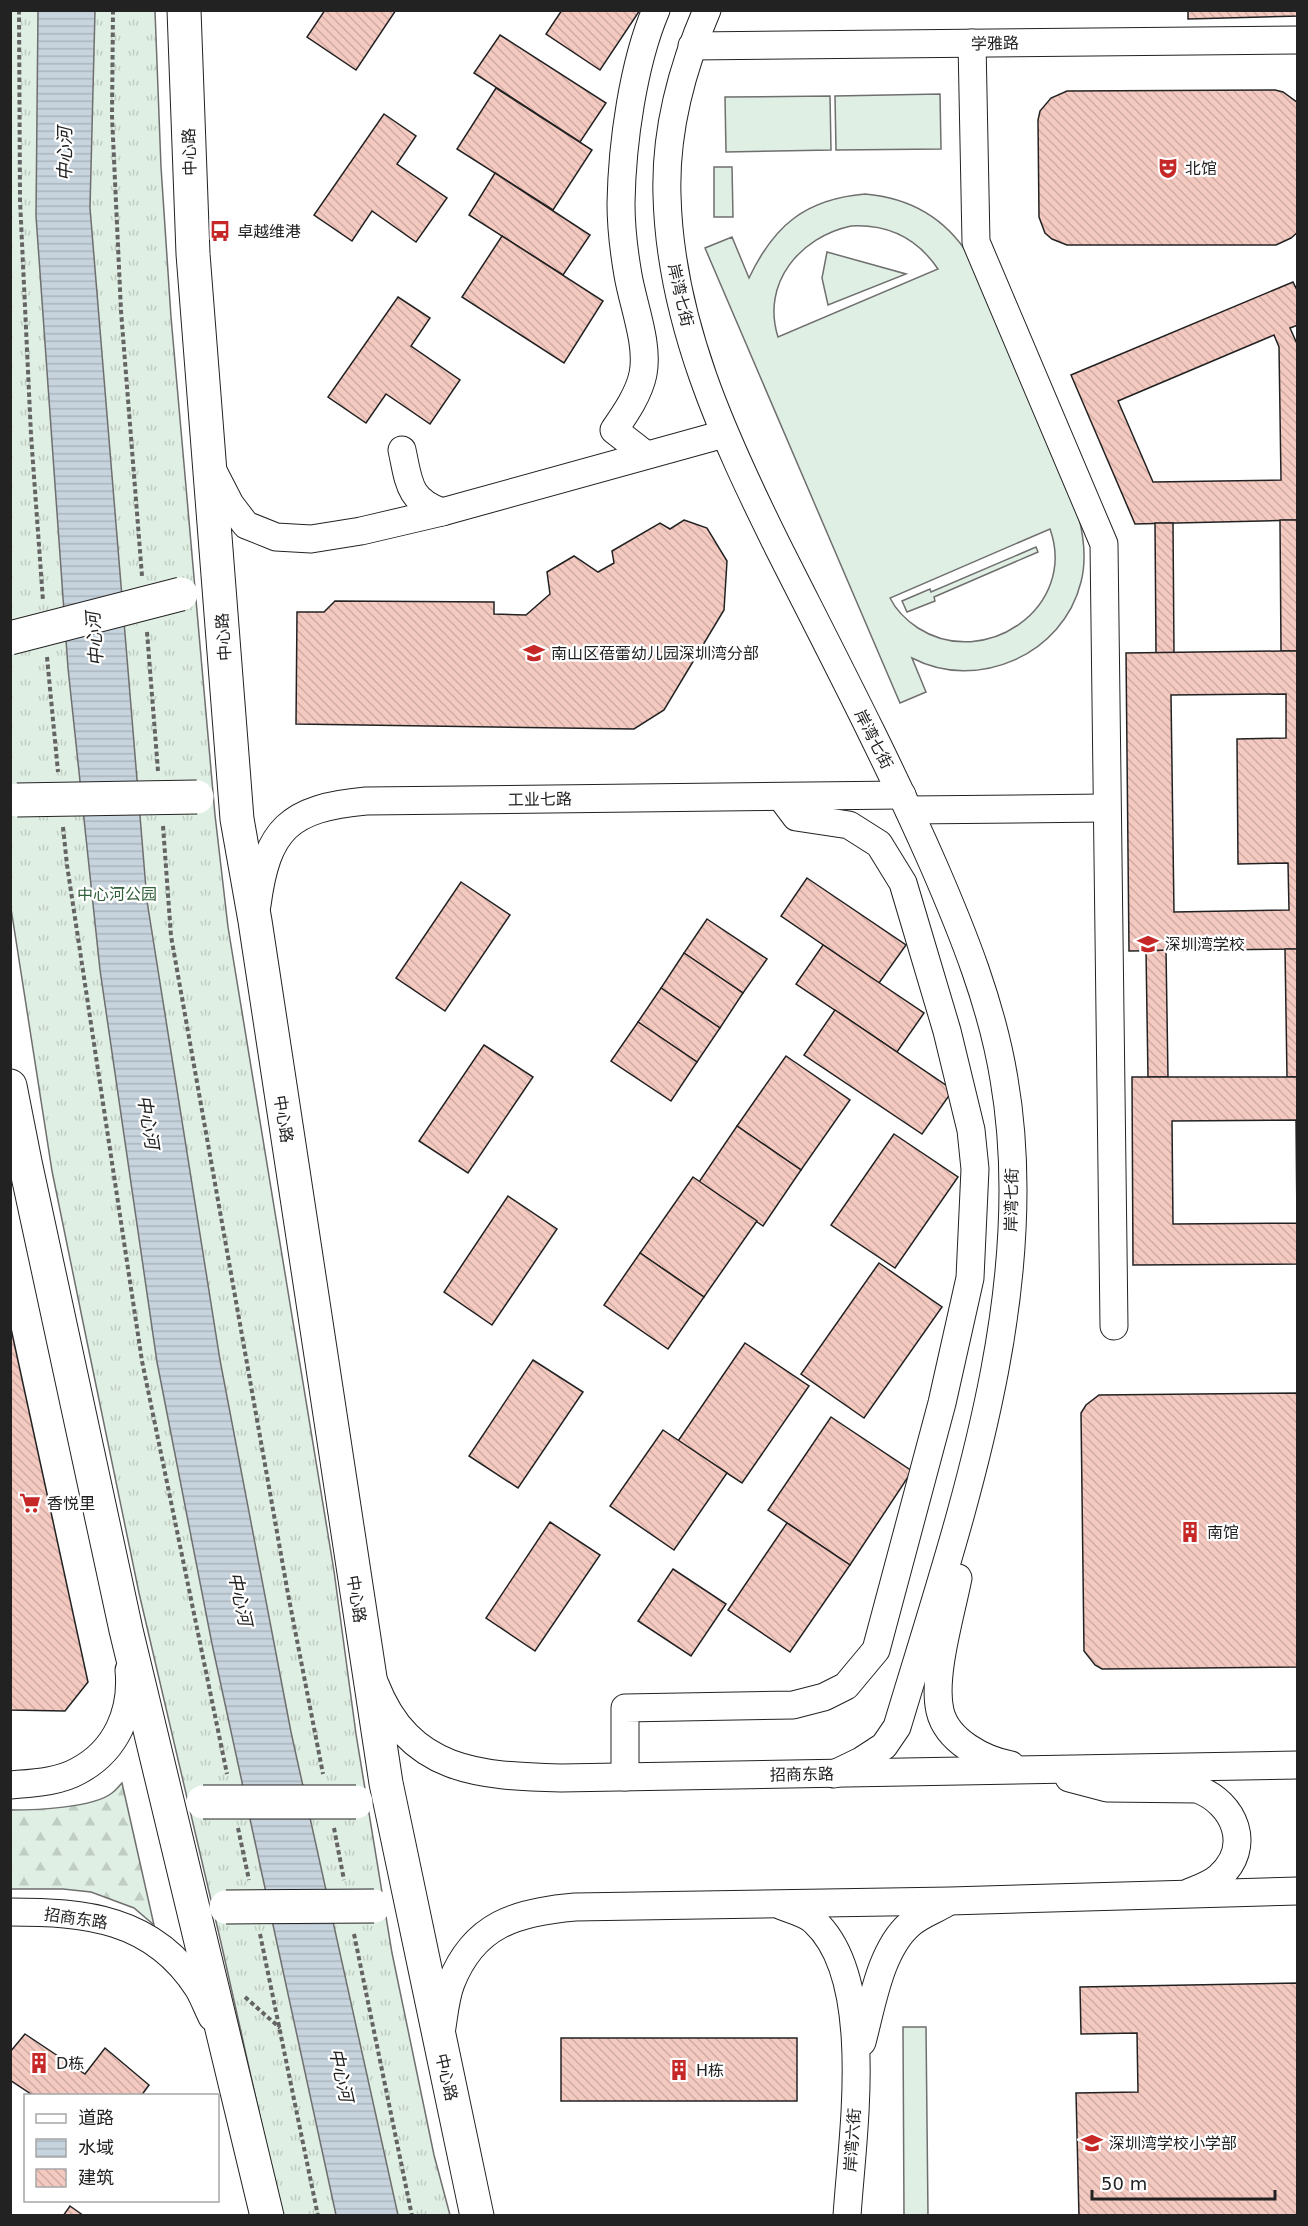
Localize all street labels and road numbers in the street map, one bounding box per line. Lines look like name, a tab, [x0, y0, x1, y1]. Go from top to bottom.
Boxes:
street label: 学雅路	[971, 34, 1019, 53]
street label: 中心路	[179, 128, 200, 176]
street label: 岸湾七街	[664, 262, 697, 328]
street label: 中心路	[212, 612, 235, 662]
street label: 岸湾七街	[851, 706, 897, 772]
street label: 工业七路	[508, 789, 572, 810]
street label: 中心路	[270, 1094, 297, 1144]
street label: 岸湾七街	[1001, 1168, 1022, 1232]
street label: 中心路	[343, 1574, 370, 1624]
street label: 招商东路	[770, 1764, 834, 1785]
street label: 招商东路	[43, 1905, 109, 1932]
street label: 中心路	[432, 2052, 461, 2103]
street label: 岸湾六街	[841, 2107, 864, 2173]

